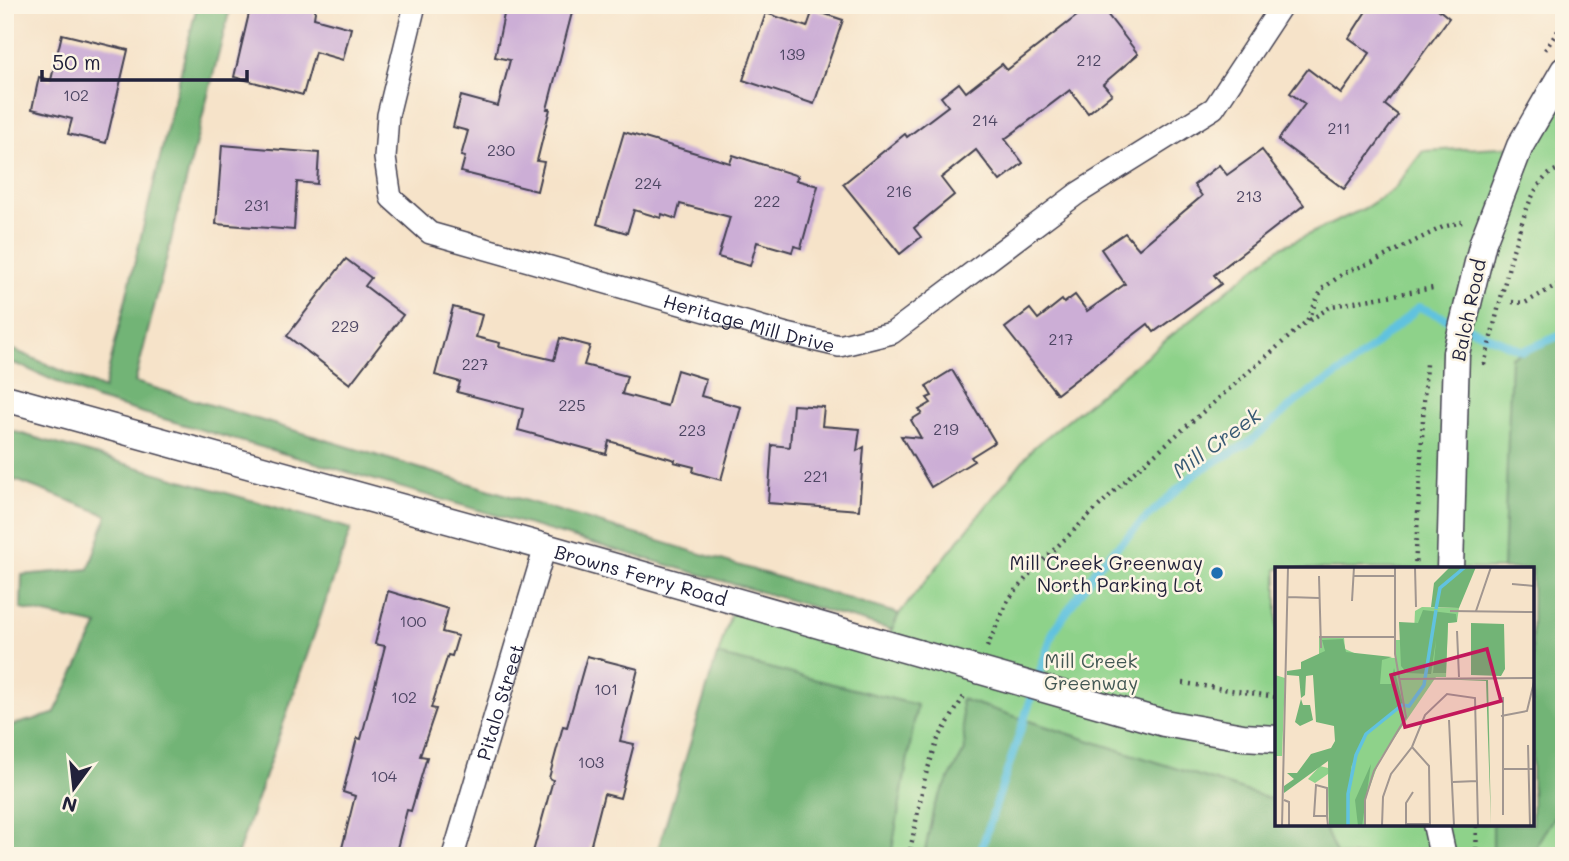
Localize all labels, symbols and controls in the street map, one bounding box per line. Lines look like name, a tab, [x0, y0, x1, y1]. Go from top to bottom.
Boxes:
scale bar	[42, 38, 247, 82]
house number: 139	[779, 43, 805, 64]
text: 50 m	[52, 48, 101, 75]
house number: 212	[1077, 49, 1101, 70]
house number: 102	[63, 84, 89, 105]
house number: 214	[972, 109, 998, 130]
house number: 211	[1327, 117, 1351, 138]
house number: 230	[487, 139, 515, 160]
house number: 224	[634, 172, 662, 193]
house number: 216	[886, 180, 912, 201]
house number: 213	[1236, 185, 1262, 206]
house number: 222	[754, 190, 780, 211]
house number: 231	[244, 194, 270, 215]
street label: Balch Road	[1445, 257, 1491, 363]
street label: Heritage Mill Drive	[661, 287, 838, 357]
house number: 229	[331, 315, 359, 336]
house number: 217	[1049, 328, 1074, 349]
house number: 227	[462, 353, 488, 374]
house number: 225	[558, 394, 586, 415]
water label: Mill Creek	[1166, 400, 1266, 483]
house number: 219	[933, 418, 959, 439]
house number: 223	[678, 419, 706, 440]
house number: 221	[804, 465, 828, 486]
street label: Browns Ferry Road	[552, 538, 730, 611]
place label: Mill Creek Greenway North Parking Lot	[1009, 550, 1203, 597]
marker: Mill Creek Greenway North Parking Lot	[1209, 565, 1225, 581]
inset map	[1275, 567, 1534, 826]
house number: 100	[400, 610, 427, 631]
street label: Pitalo Street	[470, 640, 528, 763]
park label: Mill Creek Greenway	[1044, 648, 1138, 695]
house number: 101	[594, 678, 618, 699]
house number: 102	[391, 686, 417, 707]
house number: 103	[578, 751, 604, 772]
north arrow	[38, 752, 108, 822]
house number: 104	[371, 765, 398, 786]
text: N	[59, 791, 80, 819]

